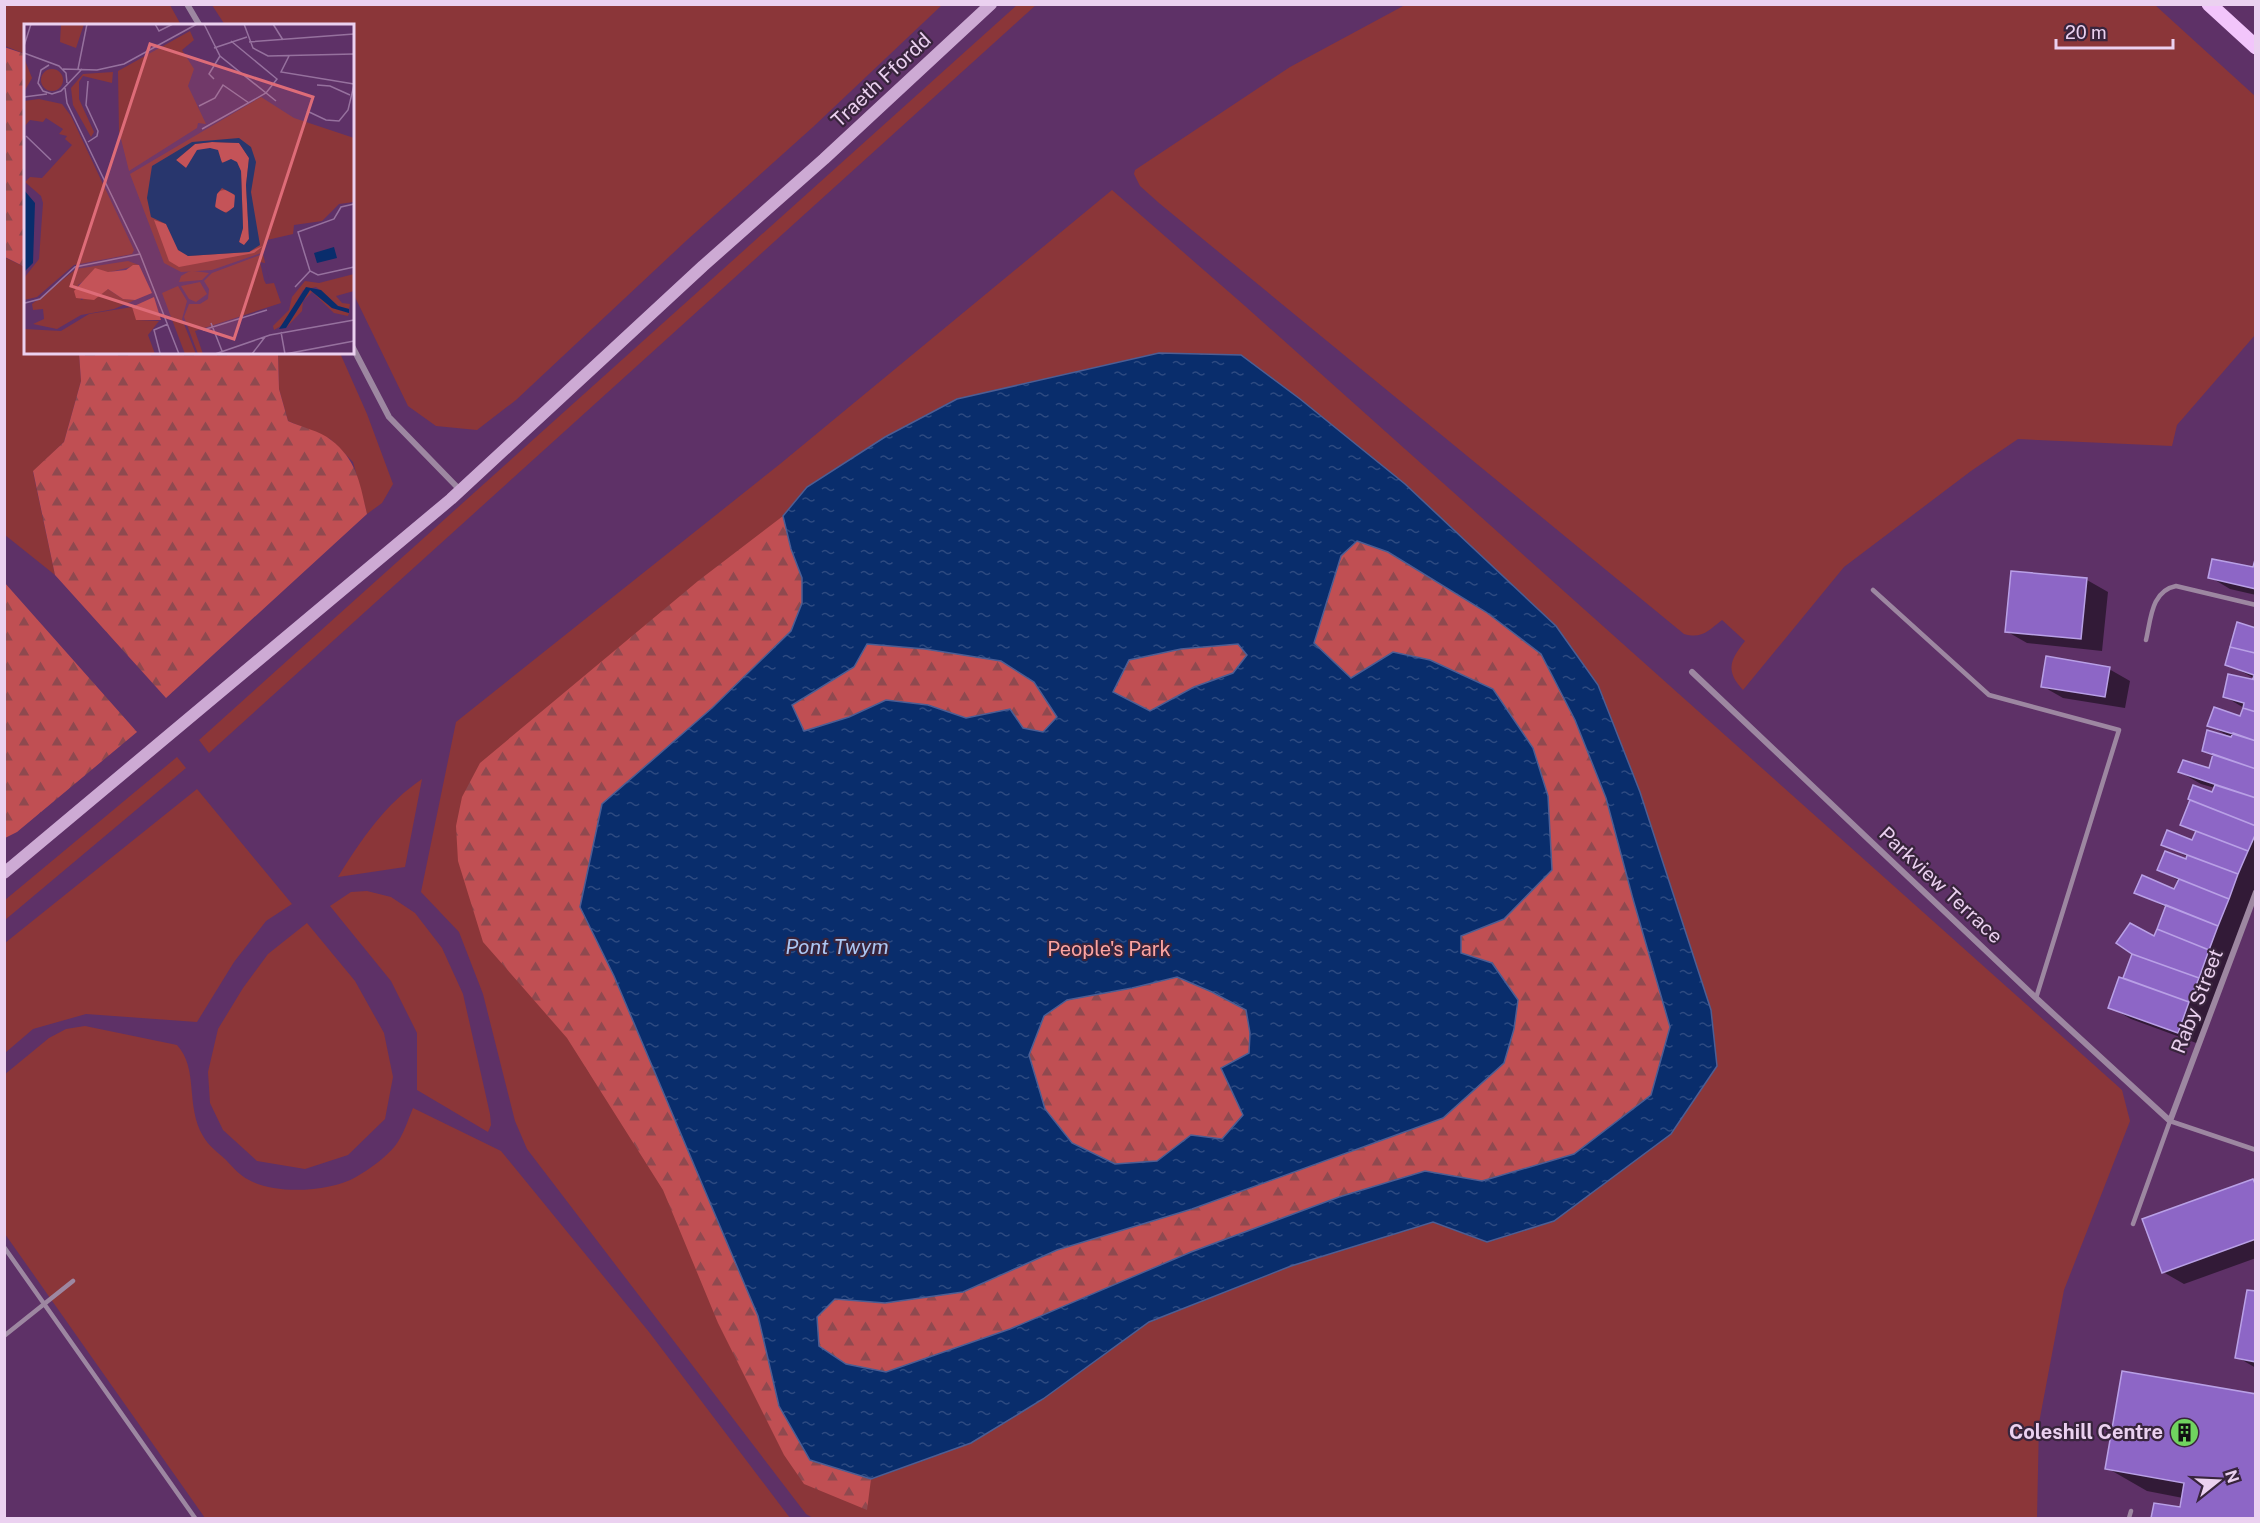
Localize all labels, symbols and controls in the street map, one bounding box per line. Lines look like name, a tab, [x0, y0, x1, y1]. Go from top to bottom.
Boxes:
scale bar	[2056, 12, 2173, 50]
text: 20 m	[2065, 22, 2107, 43]
inset map	[24, 24, 354, 354]
street label: Traeth Ffordd	[826, 28, 936, 132]
street label: Parkview Terrace	[1874, 822, 2008, 948]
water label: Pont Twym	[785, 934, 889, 959]
park label: People's Park	[1047, 937, 1171, 961]
street label: Raby Street	[2166, 945, 2228, 1057]
building icon: Coleshill Centre	[2168, 1416, 2200, 1448]
place label: Coleshill Centre	[2009, 1420, 2163, 1444]
north arrow	[2188, 1451, 2248, 1511]
text: N	[2221, 1468, 2243, 1485]

